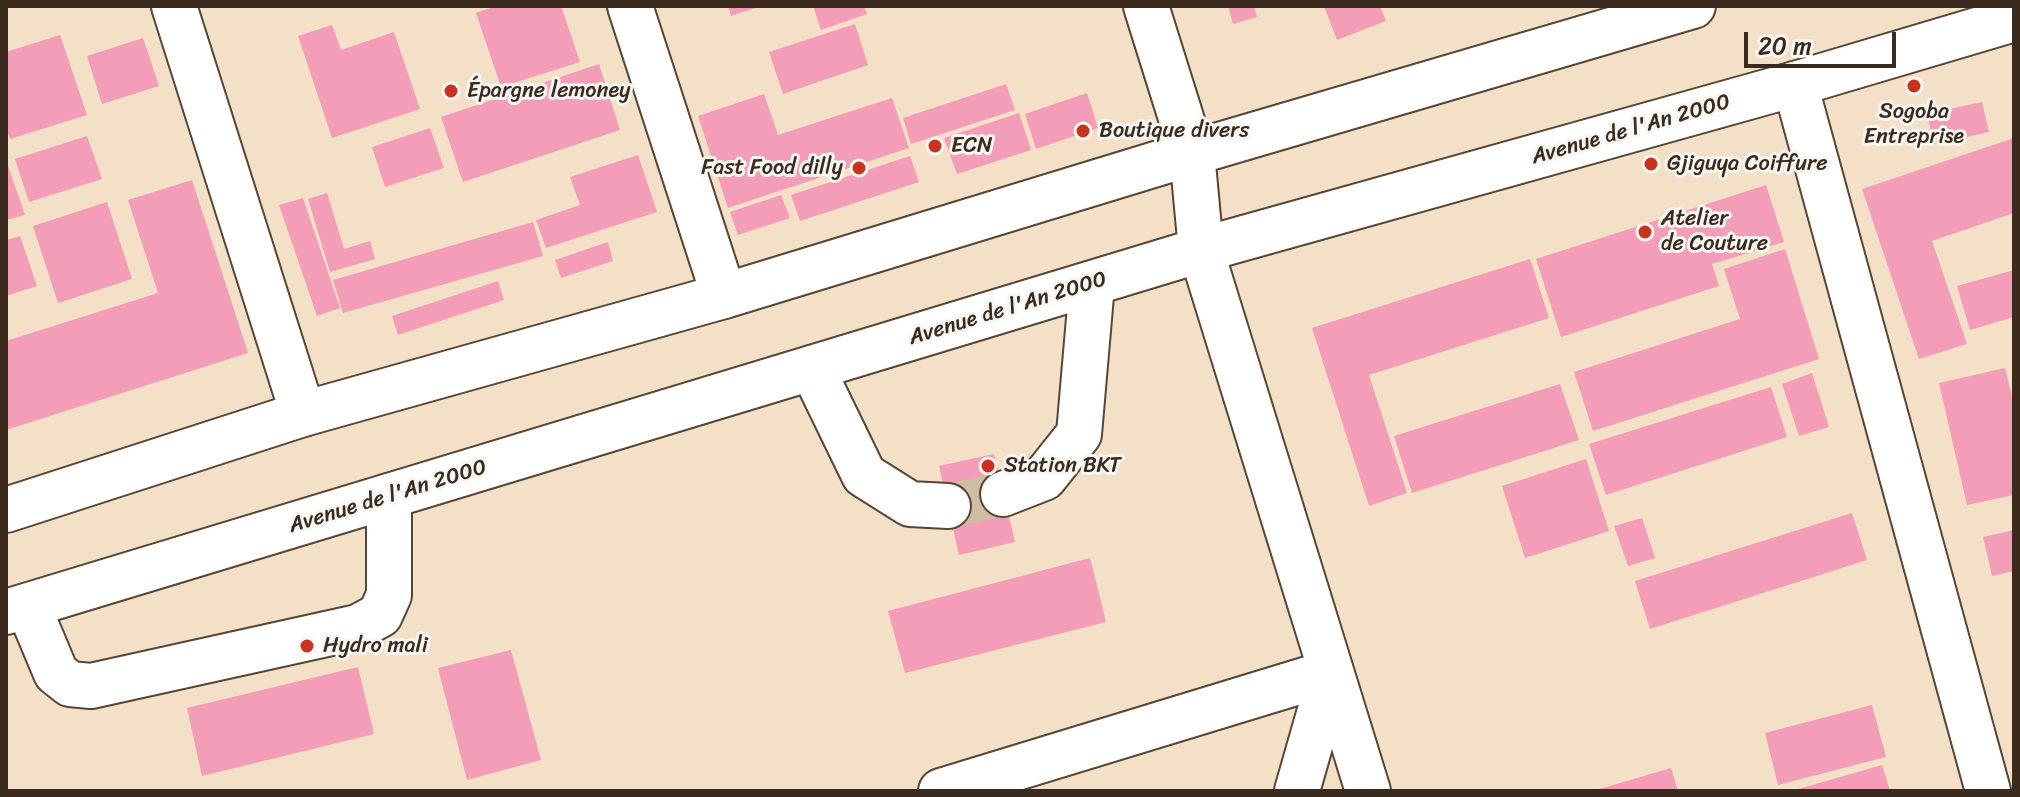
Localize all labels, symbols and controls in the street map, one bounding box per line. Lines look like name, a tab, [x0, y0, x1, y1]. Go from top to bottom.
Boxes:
scale bar	[1748, 16, 1900, 66]
text: 20 m	[1758, 25, 1812, 67]
marker: Sogoba Entreprise	[1905, 77, 1923, 95]
place label: Épargne lemoney	[467, 78, 631, 104]
marker: Épargne lemoney	[442, 82, 460, 100]
street label: Avenue de l'An 2000	[1529, 89, 1733, 171]
place label: Sogoba Entreprise	[1864, 99, 1964, 150]
place label: Boutique divers	[1099, 118, 1249, 144]
marker: Boutique divers	[1074, 122, 1092, 140]
place label: ECN	[951, 133, 992, 159]
marker: ECN	[926, 137, 944, 155]
place label: Gjiguya Coiffure	[1667, 151, 1827, 177]
place label: Fast Food dilly	[701, 155, 843, 181]
marker: Gjiguya Coiffure	[1642, 155, 1660, 173]
marker: Fast Food dilly	[850, 159, 868, 177]
place label: Atelier de Couture	[1661, 206, 1768, 258]
marker: Atelier de Couture	[1636, 223, 1654, 241]
street label: Avenue de l'An 2000	[906, 266, 1110, 352]
place label: Station BKT	[1004, 453, 1121, 479]
street label: Avenue de l'An 2000	[286, 454, 490, 540]
marker: Station BKT	[979, 457, 997, 475]
place label: Hydro mali	[323, 633, 428, 659]
marker: Hydro mali	[298, 637, 316, 655]

